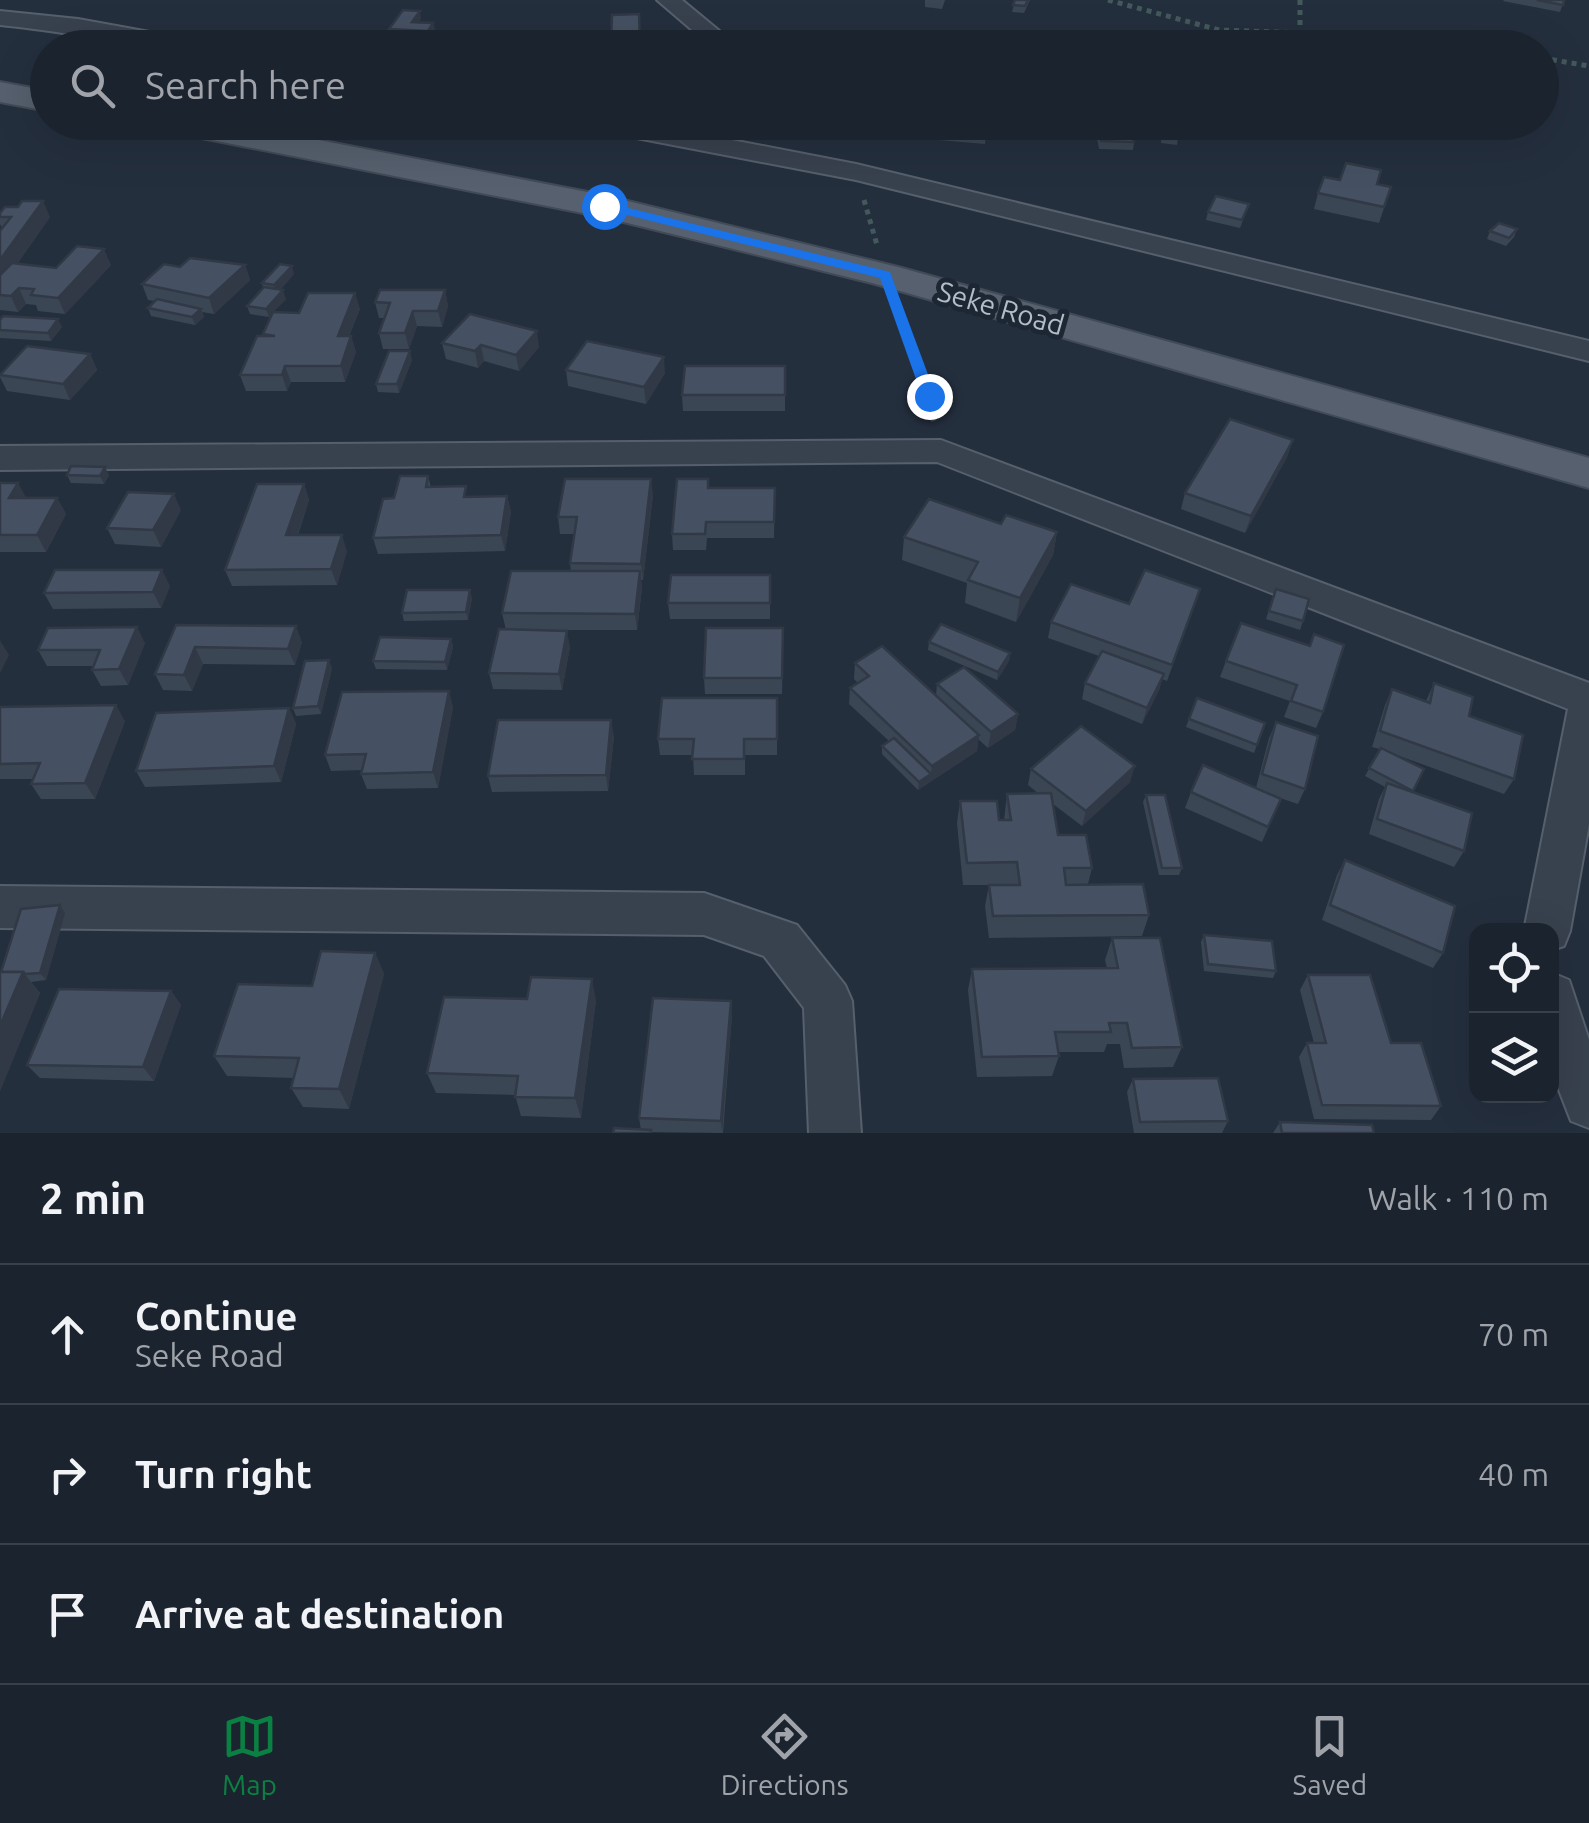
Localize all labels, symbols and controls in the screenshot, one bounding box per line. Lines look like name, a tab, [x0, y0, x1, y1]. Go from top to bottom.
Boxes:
search box	[30, 30, 1559, 140]
icon: search	[65, 58, 120, 113]
text: Search here	[145, 64, 346, 106]
route start	[582, 184, 628, 230]
street label: Seke Road	[934, 275, 1068, 340]
route end	[907, 374, 953, 420]
map controls	[1469, 923, 1559, 1103]
button: locate	[1469, 923, 1559, 1013]
button: layers	[1469, 1013, 1559, 1103]
text: 2 min	[40, 1175, 146, 1222]
text: Walk · 110 m	[1367, 1180, 1549, 1216]
text: Continue	[135, 1295, 297, 1337]
icon: ahead	[40, 1307, 95, 1362]
text: 70 m	[1478, 1316, 1549, 1352]
text: Seke Road	[135, 1337, 284, 1373]
icon: right	[40, 1447, 95, 1502]
text: Turn right	[135, 1453, 312, 1495]
text: 40 m	[1478, 1456, 1549, 1492]
icon: arrive	[40, 1587, 95, 1642]
text: Arrive at destination	[135, 1593, 504, 1635]
tab: Map	[222, 1709, 277, 1800]
tab: Directions	[721, 1709, 849, 1800]
tab: Saved	[1293, 1709, 1367, 1800]

